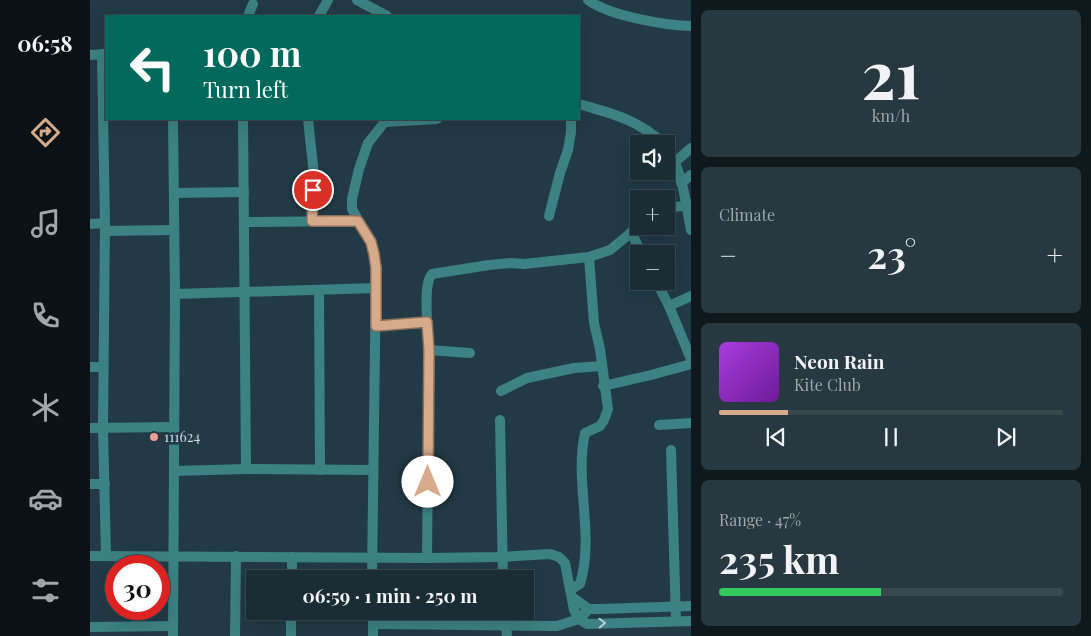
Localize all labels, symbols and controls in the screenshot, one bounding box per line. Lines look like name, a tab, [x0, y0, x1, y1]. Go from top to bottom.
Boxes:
text: 06:58	[17, 28, 73, 58]
text: 100 m	[203, 29, 301, 76]
text: 21	[862, 29, 920, 115]
icon: left	[120, 35, 185, 100]
text: Turn left	[203, 74, 288, 104]
text: km/h	[872, 105, 910, 126]
icon: directions	[28, 115, 63, 150]
map controls	[630, 135, 675, 290]
button: sound	[630, 135, 675, 180]
pin	[292, 169, 334, 211]
icon: arrive	[299, 176, 327, 204]
button: +	[630, 190, 675, 235]
text: Climate	[719, 204, 775, 225]
icon: music	[28, 206, 63, 241]
text: 23°	[867, 228, 916, 279]
text: −	[719, 236, 737, 273]
text: +	[1047, 236, 1063, 273]
button: −	[630, 245, 675, 290]
icon: phone	[28, 298, 63, 333]
text: Neon Rain	[794, 348, 884, 374]
text: Kite Club	[794, 374, 861, 395]
icon: climate	[28, 390, 63, 425]
icon: previous	[762, 423, 790, 451]
icon: pause	[877, 423, 905, 451]
icon: next	[992, 423, 1020, 451]
place label: 111624	[164, 427, 200, 446]
marker: 111624	[148, 431, 160, 443]
position arrow	[401, 455, 453, 507]
icon: car	[28, 481, 63, 516]
text: Range · 47%	[719, 509, 801, 530]
text: 235 km	[719, 533, 839, 584]
speed limit sign: 30	[105, 555, 170, 620]
icon: filters	[28, 573, 63, 608]
text: 06:59 · 1 min · 250 m	[303, 582, 477, 608]
one-way arrow	[599, 618, 607, 629]

